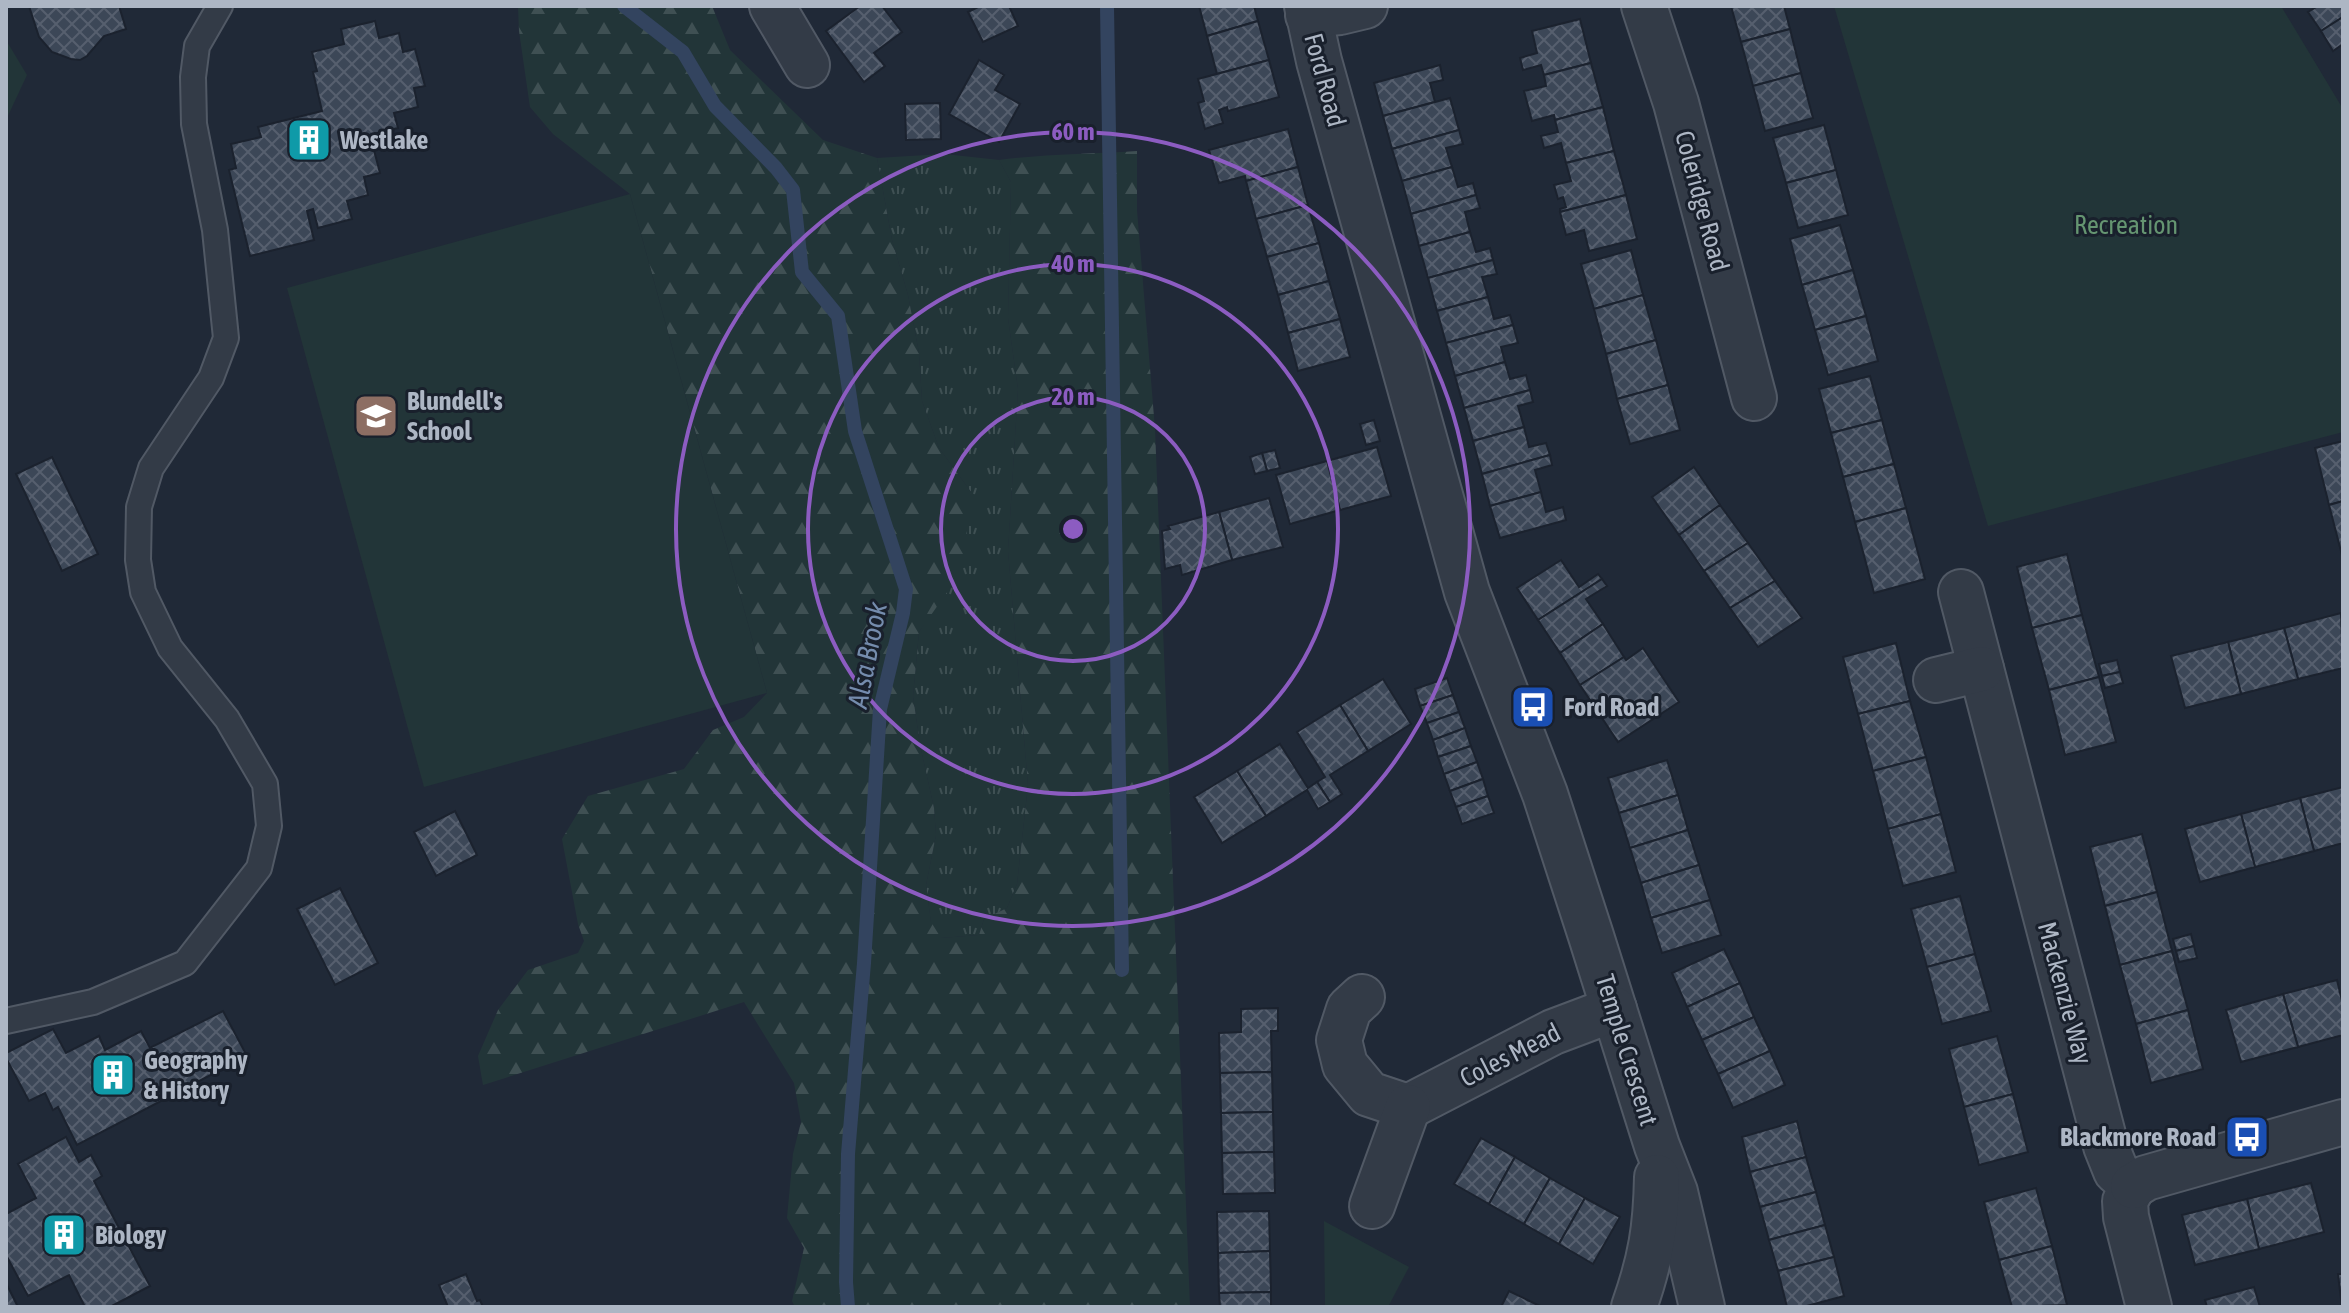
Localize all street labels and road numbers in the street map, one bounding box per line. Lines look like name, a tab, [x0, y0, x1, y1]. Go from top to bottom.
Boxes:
street label: Ford Road	[1298, 30, 1352, 130]
street label: Coleridge Road	[1669, 128, 1735, 274]
street label: Mackenzie Way	[2032, 919, 2098, 1068]
street label: Temple Crescent	[1590, 971, 1664, 1129]
street label: Coles Mead	[1455, 1017, 1565, 1093]

